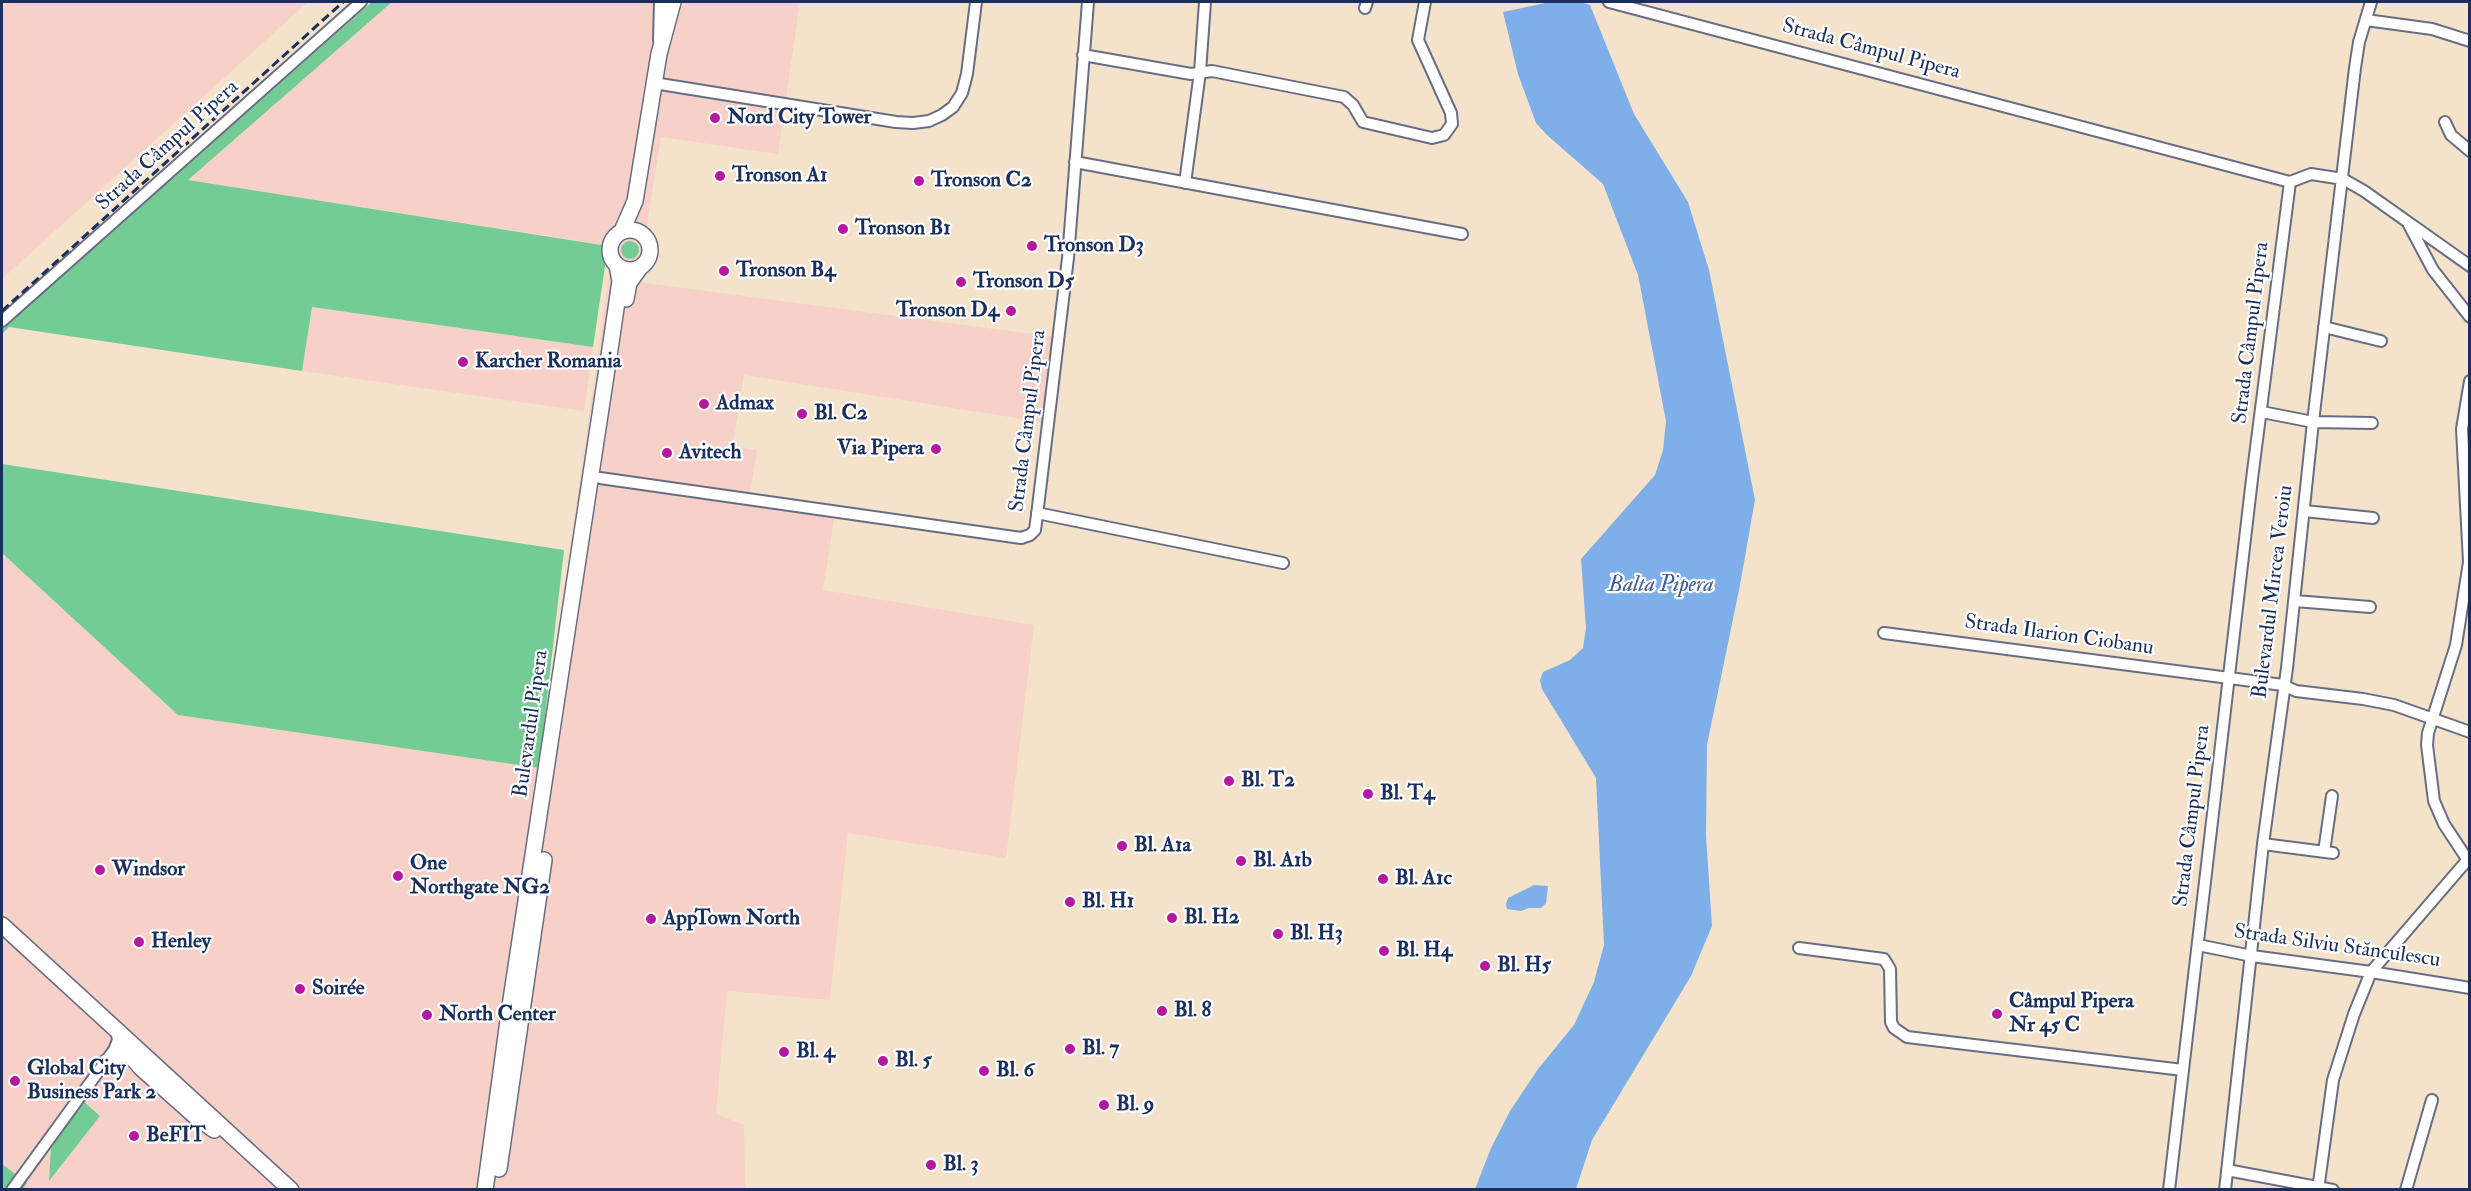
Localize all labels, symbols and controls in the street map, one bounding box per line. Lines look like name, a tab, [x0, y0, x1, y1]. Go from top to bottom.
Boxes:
street label: Strada Câmpul Pipera	[1779, 14, 1963, 86]
street label: Strada Câmpul Pipera	[91, 75, 245, 217]
place label: Nord City Tower	[727, 105, 871, 131]
marker: Nord City Tower	[708, 111, 722, 125]
place label: Tronson A1	[732, 163, 827, 189]
place label: Tronson C2	[931, 168, 1032, 194]
marker: Tronson A1	[713, 169, 727, 183]
marker: Tronson C2	[912, 174, 926, 188]
place label: Tronson B1	[855, 216, 951, 242]
marker: Tronson B1	[836, 222, 850, 236]
place label: Tronson D3	[1044, 233, 1144, 259]
marker: Tronson D3	[1025, 239, 1039, 253]
street label: Strada Câmpul Pipera	[2228, 241, 2276, 425]
place label: Tronson B4	[736, 258, 836, 284]
marker: Tronson B4	[717, 264, 731, 278]
place label: Tronson D5	[973, 269, 1074, 295]
marker: Tronson D5	[954, 275, 968, 289]
place label: Tronson D4	[896, 298, 999, 324]
marker: Tronson D4	[1004, 304, 1018, 318]
street label: Strada Câmpul Pipera	[1005, 329, 1053, 513]
place label: Karcher Romania	[475, 349, 621, 375]
marker: Karcher Romania	[456, 355, 470, 369]
place label: Admax	[716, 391, 774, 417]
marker: Admax	[697, 397, 711, 411]
place label: Bl. C2	[814, 401, 868, 427]
marker: Bl. C2	[795, 407, 809, 421]
place label: Via Pipera	[837, 436, 924, 462]
place label: Avitech	[679, 440, 741, 466]
marker: Via Pipera	[929, 442, 943, 456]
marker: Avitech	[660, 446, 674, 460]
street label: Bulevardul Mircea Veroiu	[2248, 484, 2300, 700]
water label: Balta Pipera	[1608, 573, 1714, 599]
street label: Strada Ilarion Ciobanu	[1963, 610, 2155, 662]
street label: Bulevardul Pipera	[509, 649, 555, 799]
street label: Strada Câmpul Pipera	[2169, 724, 2217, 908]
place label: Bl. T2	[1241, 768, 1295, 794]
marker: Bl. T2	[1222, 774, 1236, 788]
place label: Bl. T4	[1380, 781, 1434, 807]
marker: Bl. T4	[1361, 787, 1375, 801]
place label: Bl. A1a	[1134, 833, 1191, 859]
marker: Bl. A1a	[1115, 839, 1129, 853]
place label: Bl. A1b	[1253, 848, 1312, 874]
place label: One Northgate NG2	[410, 851, 550, 901]
marker: Bl. A1b	[1234, 854, 1248, 868]
place label: Windsor	[112, 857, 185, 883]
marker: Windsor	[93, 863, 107, 877]
place label: Bl. A1c	[1395, 866, 1452, 892]
marker: One Northgate NG2	[391, 869, 405, 883]
marker: Bl. A1c	[1376, 872, 1390, 886]
place label: Bl. H1	[1082, 889, 1134, 915]
marker: Bl. H1	[1063, 895, 1077, 909]
place label: Bl. H2	[1184, 905, 1239, 931]
place label: AppTown North	[663, 906, 800, 932]
marker: Bl. H2	[1165, 911, 1179, 925]
marker: AppTown North	[644, 912, 658, 926]
street label: Strada Silviu Stănculescu	[2232, 920, 2442, 974]
place label: Bl. H3	[1290, 921, 1343, 947]
marker: Bl. H3	[1271, 927, 1285, 941]
place label: Henley	[151, 929, 211, 955]
marker: Henley	[132, 935, 146, 949]
place label: Bl. H4	[1396, 938, 1452, 964]
marker: Bl. H4	[1377, 944, 1391, 958]
place label: Bl. H5	[1497, 953, 1551, 979]
marker: Bl. H5	[1478, 959, 1492, 973]
place label: Soirée	[312, 976, 365, 1002]
marker: Soirée	[293, 982, 307, 996]
place label: Câmpul Pipera Nr 45 C	[2009, 989, 2134, 1039]
place label: Bl. 8	[1174, 998, 1211, 1024]
place label: North Center	[439, 1002, 556, 1028]
marker: Bl. 8	[1155, 1004, 1169, 1018]
marker: Câmpul Pipera Nr 45 C	[1990, 1007, 2004, 1021]
marker: North Center	[420, 1008, 434, 1022]
place label: Bl. 7	[1082, 1036, 1119, 1062]
place label: Bl. 4	[796, 1039, 835, 1065]
marker: Bl. 7	[1063, 1042, 1077, 1056]
marker: Bl. 4	[777, 1045, 791, 1059]
place label: Bl. 5	[895, 1048, 932, 1074]
marker: Bl. 5	[876, 1054, 890, 1068]
place label: Global City Business Park 2	[27, 1056, 156, 1106]
place label: Bl. 6	[996, 1058, 1034, 1084]
marker: Bl. 6	[977, 1064, 991, 1078]
marker: Global City Business Park 2	[8, 1074, 22, 1088]
place label: Bl. 9	[1116, 1092, 1154, 1118]
marker: Bl. 9	[1097, 1098, 1111, 1112]
place label: BeFIT	[146, 1123, 206, 1149]
marker: BeFIT	[127, 1129, 141, 1143]
place label: Bl. 3	[943, 1152, 979, 1178]
marker: Bl. 3	[924, 1158, 938, 1172]

